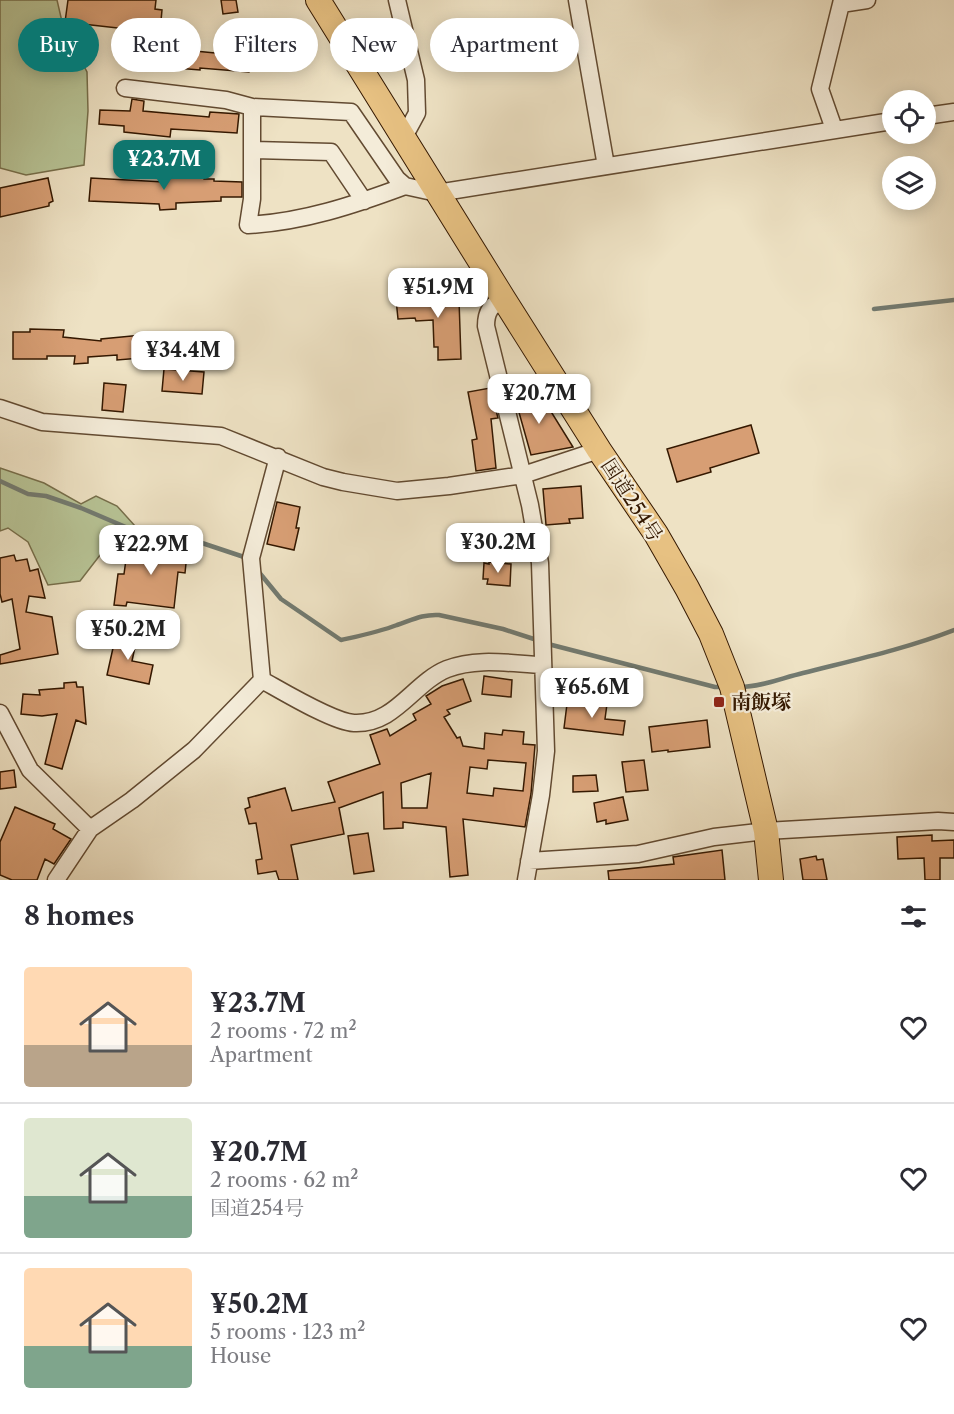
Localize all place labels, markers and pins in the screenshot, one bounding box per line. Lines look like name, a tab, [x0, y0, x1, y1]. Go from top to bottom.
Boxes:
pin: ¥23.7M	[115, 140, 213, 191]
pin: ¥51.9M	[389, 268, 487, 319]
pin: ¥34.4M	[134, 331, 232, 382]
pin: ¥20.7M	[490, 374, 588, 425]
pin: ¥30.2M	[449, 523, 547, 574]
pin: ¥22.9M	[102, 525, 200, 576]
pin: ¥50.2M	[79, 610, 177, 661]
pin: ¥65.6M	[543, 668, 641, 719]
place label: 南飯塚	[731, 690, 791, 714]
marker: 南飯塚	[712, 695, 726, 709]

